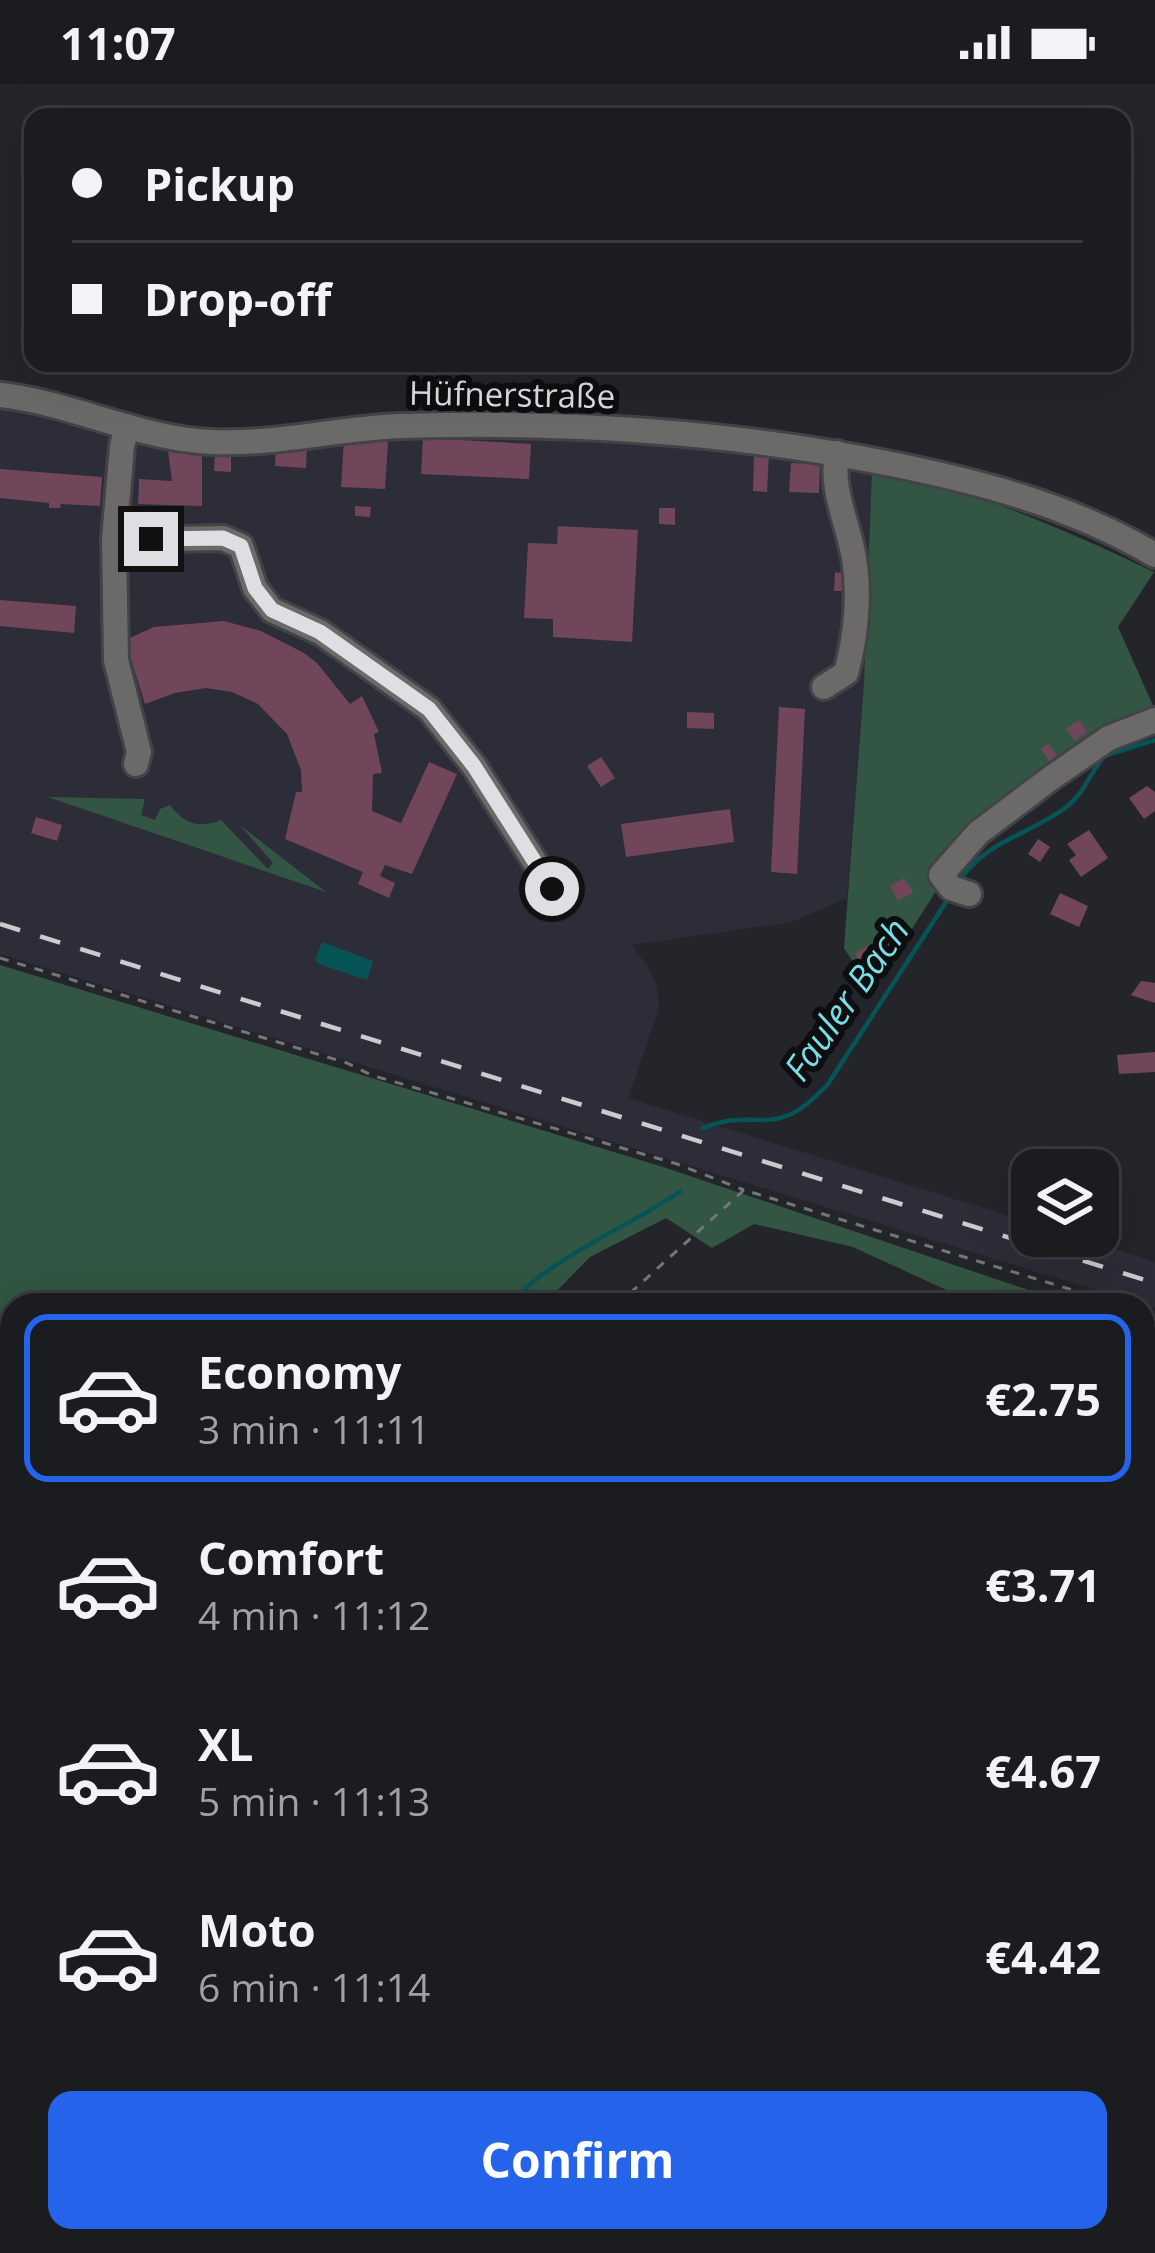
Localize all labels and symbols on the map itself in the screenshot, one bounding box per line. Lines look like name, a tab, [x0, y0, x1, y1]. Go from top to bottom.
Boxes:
street label: Hüfnerstraße	[408, 370, 616, 418]
route end	[124, 512, 178, 566]
route start	[525, 862, 579, 916]
water label: Fauler Bach	[772, 908, 920, 1090]

